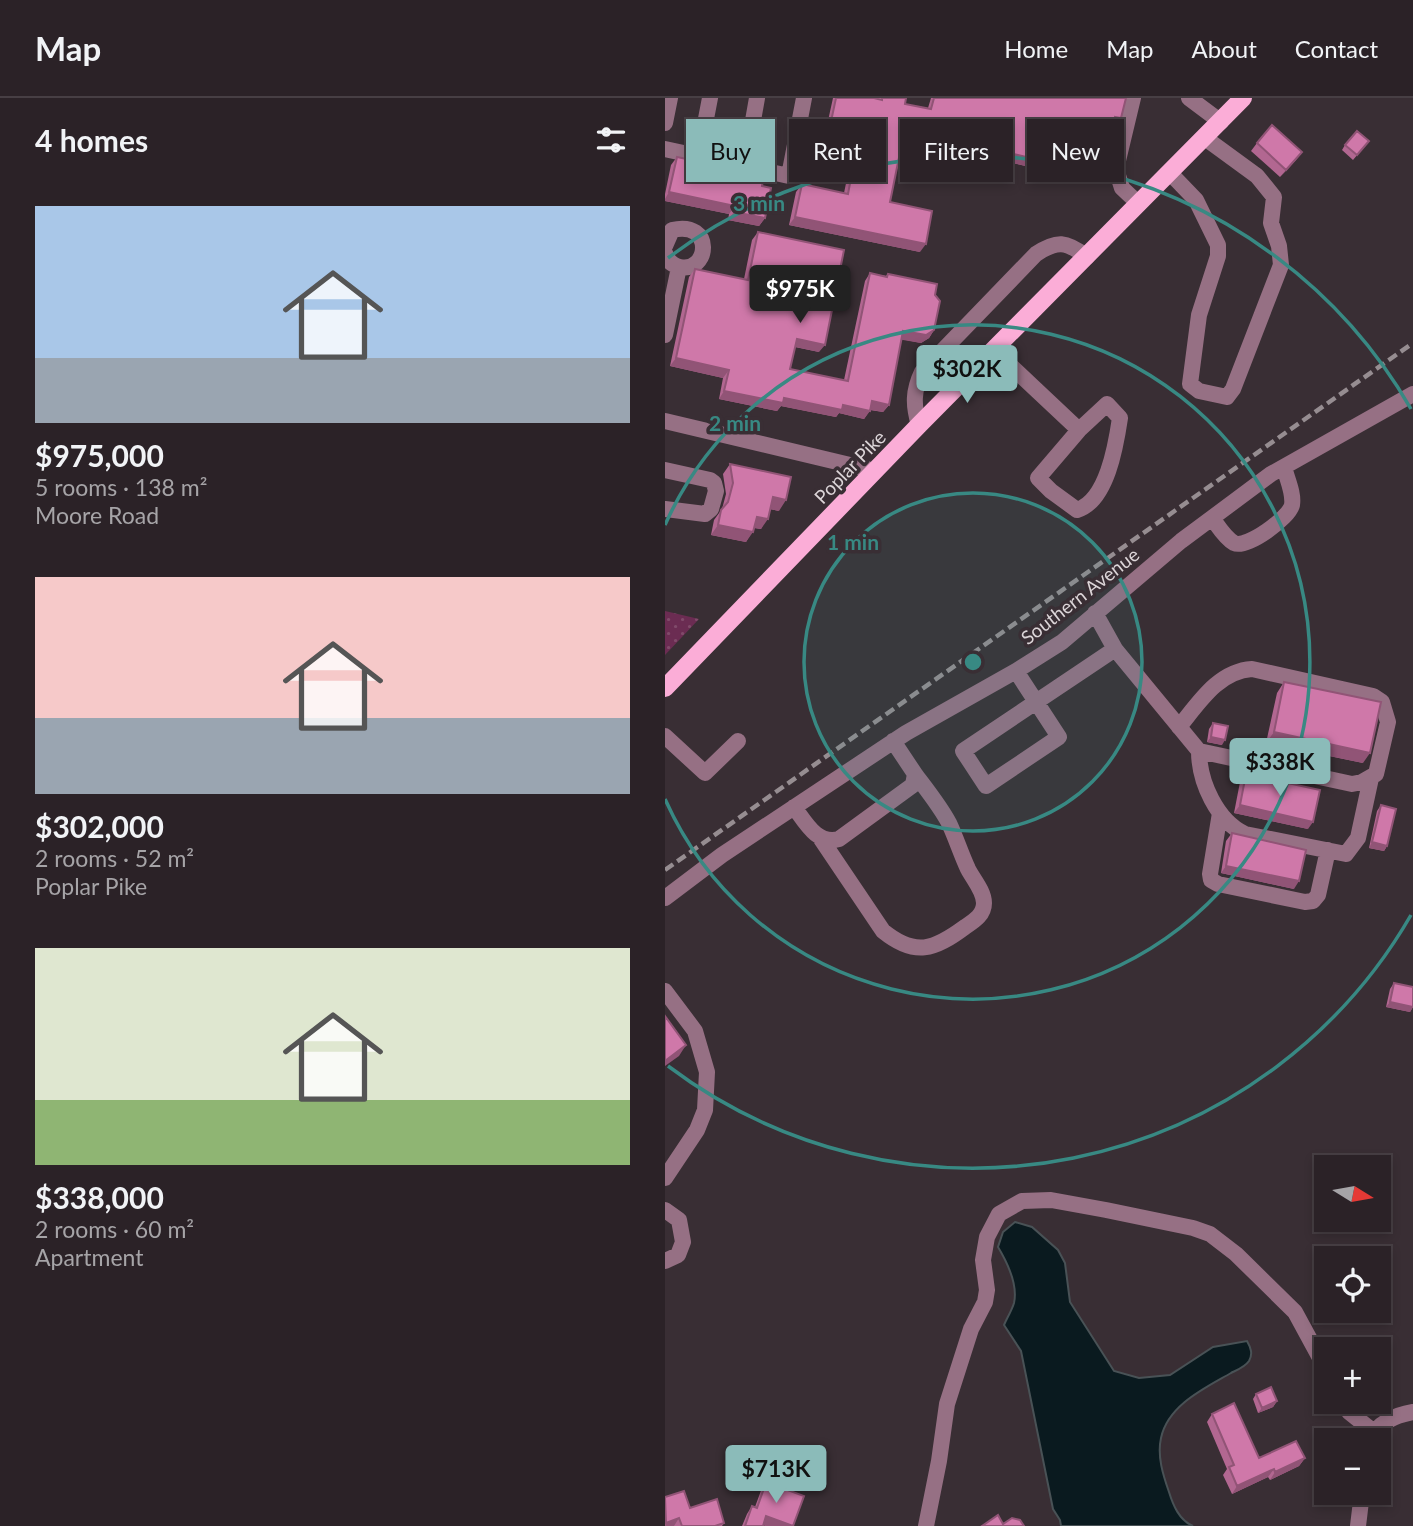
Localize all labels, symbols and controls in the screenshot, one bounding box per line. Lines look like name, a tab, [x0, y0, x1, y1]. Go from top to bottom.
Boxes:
text: Map	[35, 28, 101, 68]
text: Home	[1004, 34, 1068, 63]
text: Map	[1106, 34, 1154, 63]
text: About	[1192, 34, 1257, 63]
text: Contact	[1295, 34, 1378, 63]
chip: Buy	[686, 119, 775, 182]
chip: Rent	[789, 119, 886, 182]
chip: Filters	[900, 119, 1013, 182]
chip: New	[1027, 119, 1124, 182]
icon: filters	[592, 121, 630, 159]
text: 4 homes	[35, 122, 148, 158]
text: 3 min	[733, 190, 785, 215]
icon: home	[270, 252, 396, 378]
pin: $975K	[751, 266, 849, 325]
text: $975K	[765, 274, 835, 302]
pin: $302K	[918, 345, 1016, 405]
text: $302K	[932, 354, 1002, 382]
text: 2 min	[709, 410, 761, 435]
street label: Poplar Pike	[809, 425, 890, 508]
text: $975,000	[35, 437, 164, 473]
text: 5 rooms · 138 m²	[35, 473, 207, 501]
text: Moore Road	[35, 501, 159, 529]
text: 1 min	[827, 529, 879, 554]
street label: Southern Avenue	[1016, 542, 1143, 649]
icon: home	[270, 623, 396, 749]
centre of rings	[961, 650, 985, 674]
pin: $338K	[1231, 738, 1329, 798]
text: $338K	[1245, 747, 1315, 775]
text: $302,000	[35, 808, 164, 844]
text: 2 rooms · 52 m²	[35, 844, 194, 872]
text: Poplar Pike	[35, 872, 147, 900]
icon: home	[270, 994, 396, 1120]
north arrow	[1314, 1155, 1391, 1232]
map controls	[1314, 1155, 1391, 1505]
text: $338,000	[35, 1179, 164, 1215]
text: 2 rooms · 60 m²	[35, 1215, 194, 1243]
text: Apartment	[35, 1243, 143, 1271]
button: locate	[1314, 1246, 1391, 1323]
button: +	[1314, 1337, 1391, 1414]
button: −	[1314, 1428, 1391, 1505]
pin: $713K	[727, 1446, 825, 1505]
text: $713K	[741, 1454, 811, 1482]

